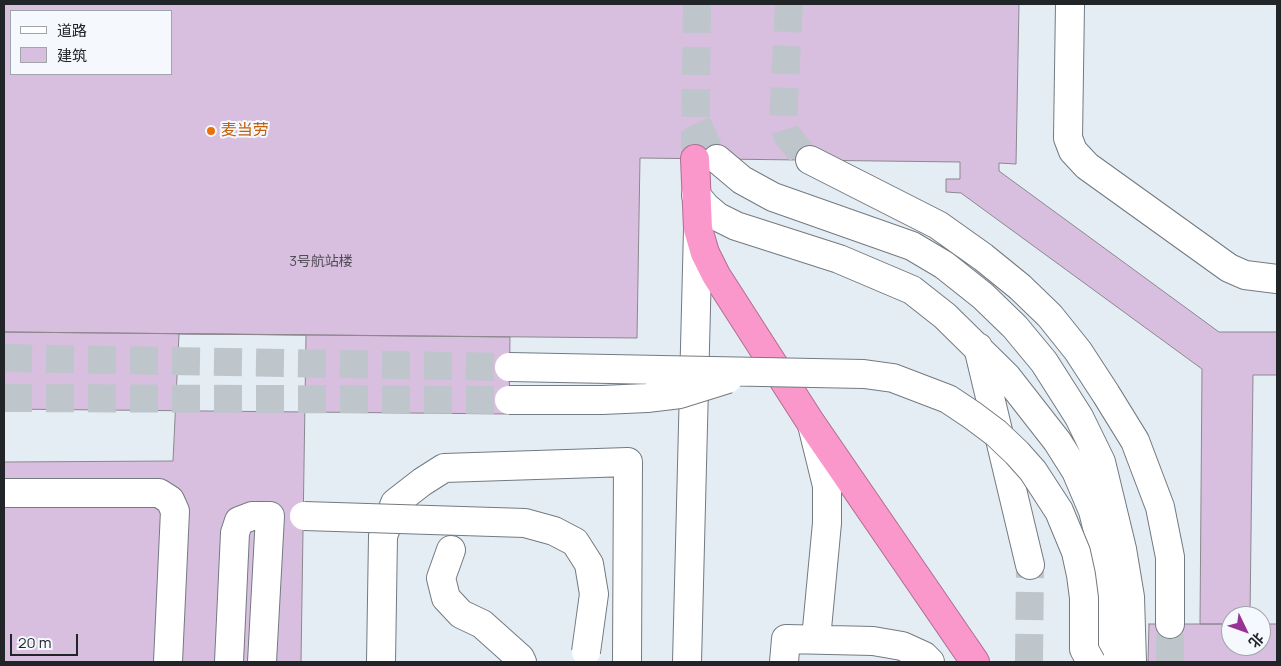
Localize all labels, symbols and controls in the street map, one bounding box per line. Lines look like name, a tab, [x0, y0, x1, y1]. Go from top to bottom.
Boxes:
legend	[10, 10, 172, 75]
text: 道路	[57, 20, 87, 41]
text: 建筑	[57, 45, 87, 66]
place label: 麦当劳	[221, 121, 269, 141]
marker: 麦当劳	[205, 125, 217, 137]
house number: 3号航站楼	[289, 254, 353, 270]
north arrow	[1221, 606, 1271, 656]
scale bar	[12, 624, 80, 656]
text: 北	[1245, 629, 1269, 652]
text: 20 m	[18, 632, 51, 653]

